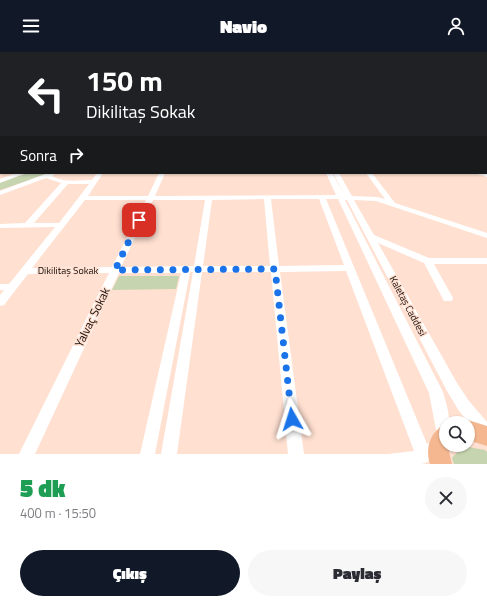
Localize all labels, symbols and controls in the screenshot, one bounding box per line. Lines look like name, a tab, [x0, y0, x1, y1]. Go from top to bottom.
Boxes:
text: Navio	[220, 13, 267, 40]
icon: menu	[20, 15, 42, 37]
icon: person	[445, 15, 467, 37]
text: 150 m	[86, 59, 163, 102]
icon: left	[20, 68, 72, 120]
text: Dikilitaş Sokak	[86, 98, 195, 125]
text: Sonra	[20, 144, 57, 167]
icon: right	[65, 144, 87, 166]
pin	[122, 203, 156, 237]
icon: arrive	[128, 209, 150, 231]
street label: Dikilitaş Sokak	[38, 263, 99, 278]
street label: Kaletaş Caddesi	[386, 273, 430, 339]
street label: Yalvaç Sokak	[69, 284, 115, 350]
position arrow	[271, 398, 313, 440]
map controls	[439, 416, 475, 452]
button: search	[439, 416, 475, 452]
text: 5 dk	[20, 470, 65, 506]
button: close	[425, 477, 467, 519]
text: 400 m · 15:50	[20, 503, 96, 523]
button: Çıkış	[20, 550, 240, 596]
button: Paylaş	[248, 550, 467, 596]

